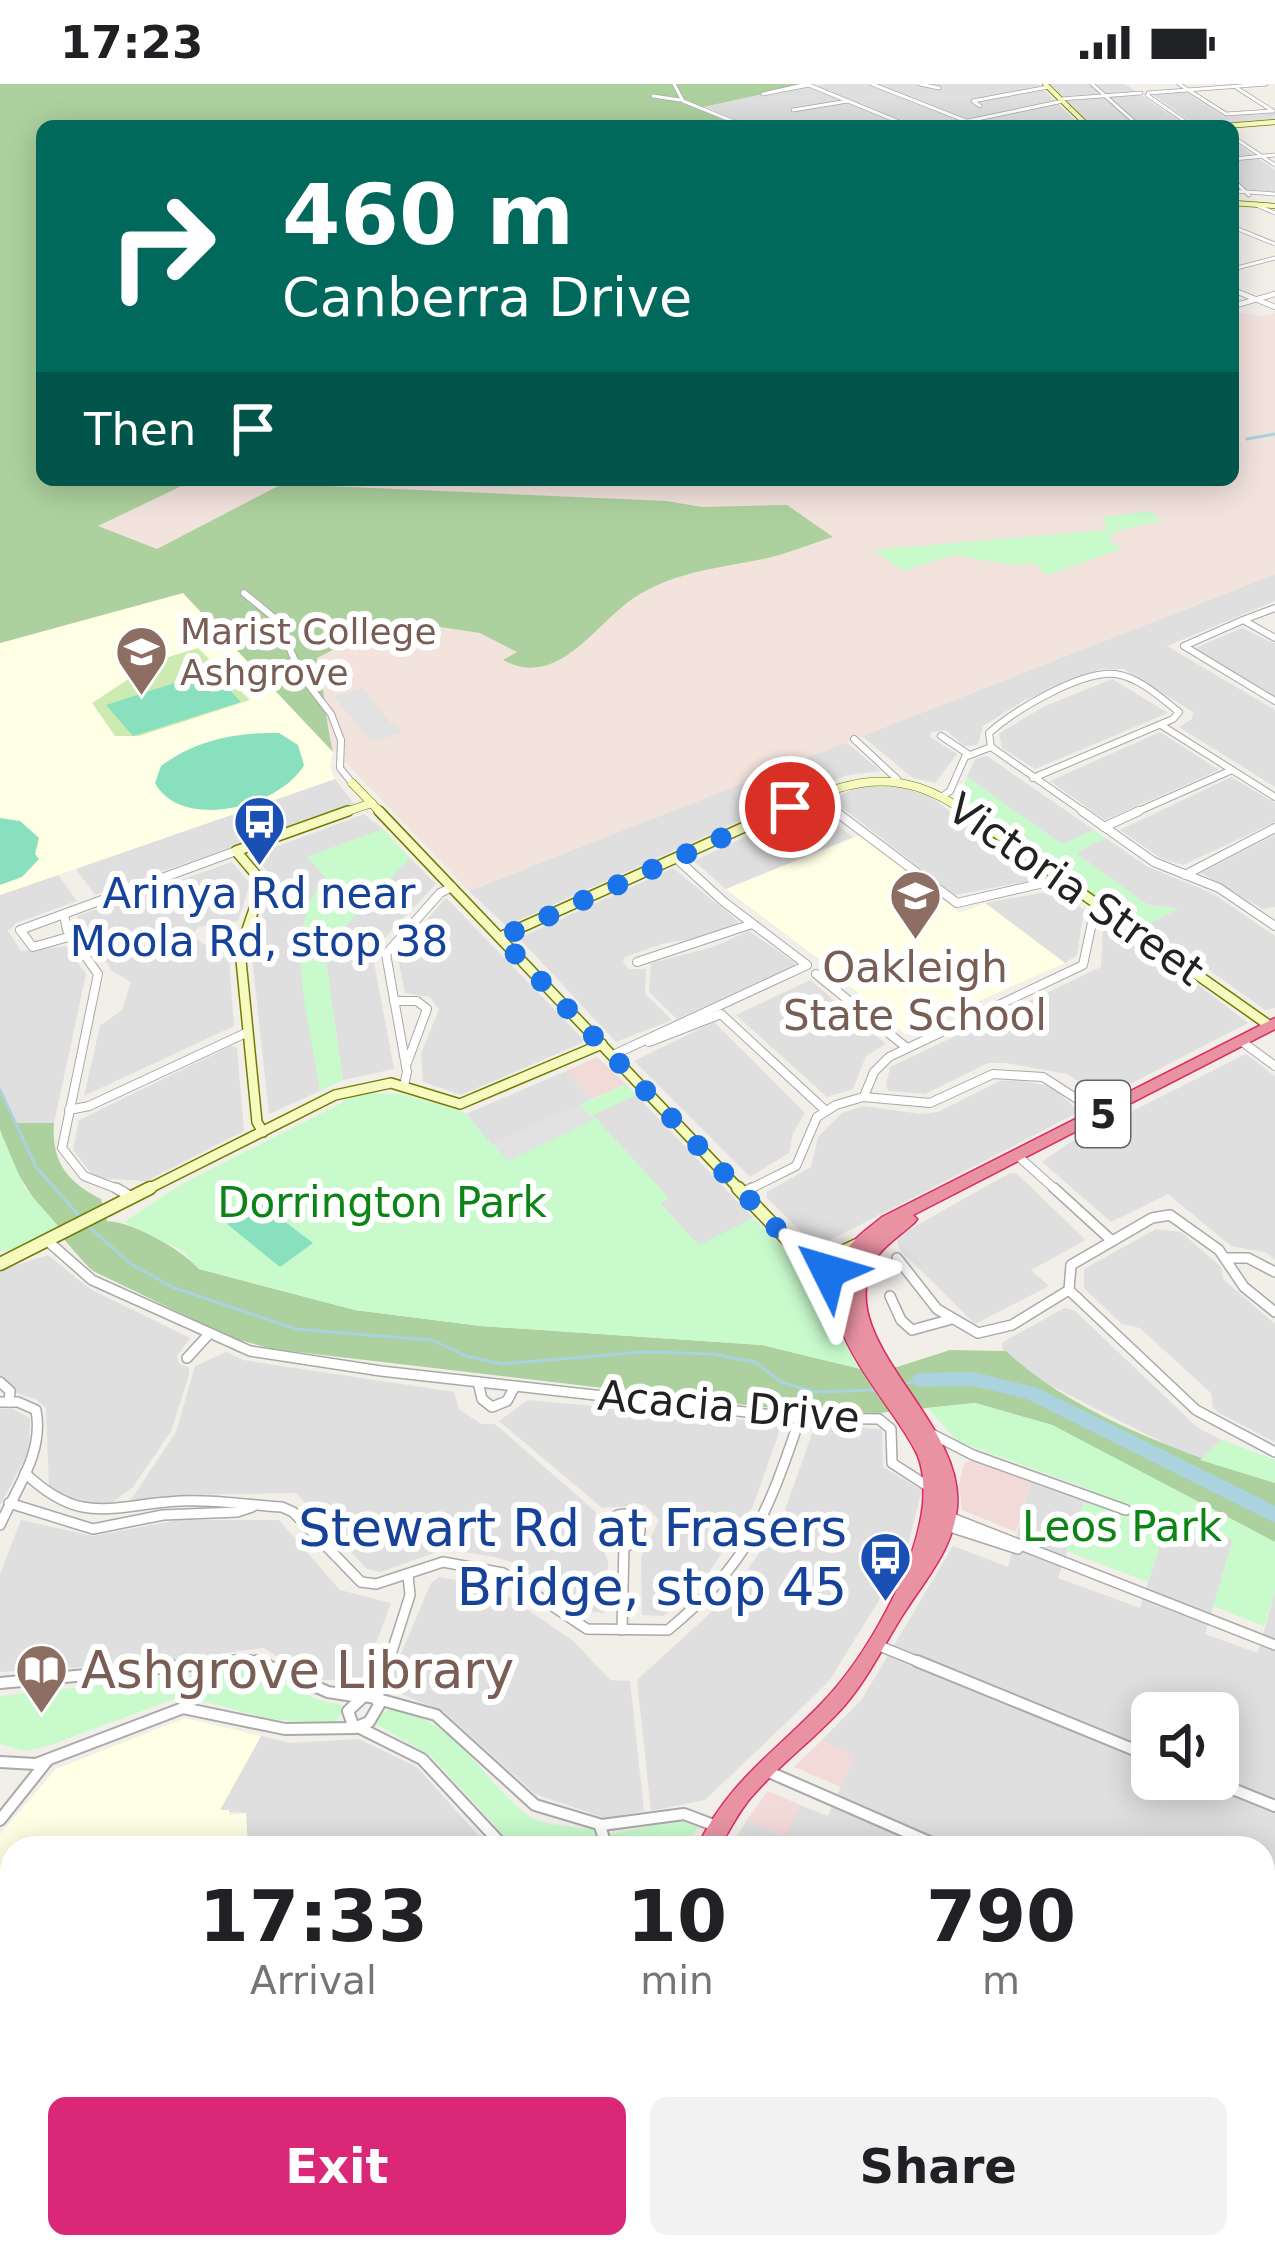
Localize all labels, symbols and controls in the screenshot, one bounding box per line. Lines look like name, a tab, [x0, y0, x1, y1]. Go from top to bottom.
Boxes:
text: 17:23	[60, 16, 203, 69]
text: 460 m	[282, 166, 574, 264]
icon: right	[84, 168, 240, 324]
text: Canberra Drive	[282, 266, 692, 329]
icon: arrive	[220, 396, 286, 462]
text: Then	[84, 403, 196, 456]
place label: Marist College Ashgrove	[180, 611, 437, 693]
school or university icon: Marist College Ashgrove	[113, 624, 169, 698]
pin	[739, 756, 841, 858]
icon: arrive	[757, 774, 823, 840]
street label: Victoria Street	[939, 783, 1213, 996]
bus stop icon: Arinya Rd near Moola Rd, stop 38	[231, 793, 287, 867]
school or university icon: Oakleigh State School	[887, 867, 943, 941]
place label: Arinya Rd near Moola Rd, stop 38	[70, 869, 448, 966]
place label: Oakleigh State School	[783, 943, 1047, 1040]
road number: 5	[1076, 1081, 1130, 1147]
park label: Dorrington Park	[217, 1178, 548, 1227]
position arrow	[765, 1208, 891, 1334]
street label: Acacia Drive	[596, 1371, 862, 1442]
place label: Stewart Rd at Frasers Bridge, stop 45	[298, 1499, 847, 1617]
park label: Leos Park	[1022, 1502, 1223, 1551]
bus stop icon: Stewart Rd at Frasers Bridge, stop 45	[858, 1529, 914, 1603]
place label: Ashgrove Library	[81, 1641, 514, 1700]
library icon: Ashgrove Library	[14, 1642, 70, 1716]
map controls	[1131, 1692, 1239, 1800]
button: sound	[1131, 1692, 1239, 1800]
text: 17:33	[199, 1874, 428, 1958]
text: 10	[627, 1874, 727, 1958]
text: 790	[926, 1874, 1076, 1958]
text: Arrival	[250, 1958, 377, 2003]
text: min	[640, 1958, 714, 2003]
text: m	[982, 1958, 1020, 2003]
button: Exit	[48, 2097, 626, 2235]
button: Share	[650, 2097, 1227, 2235]

